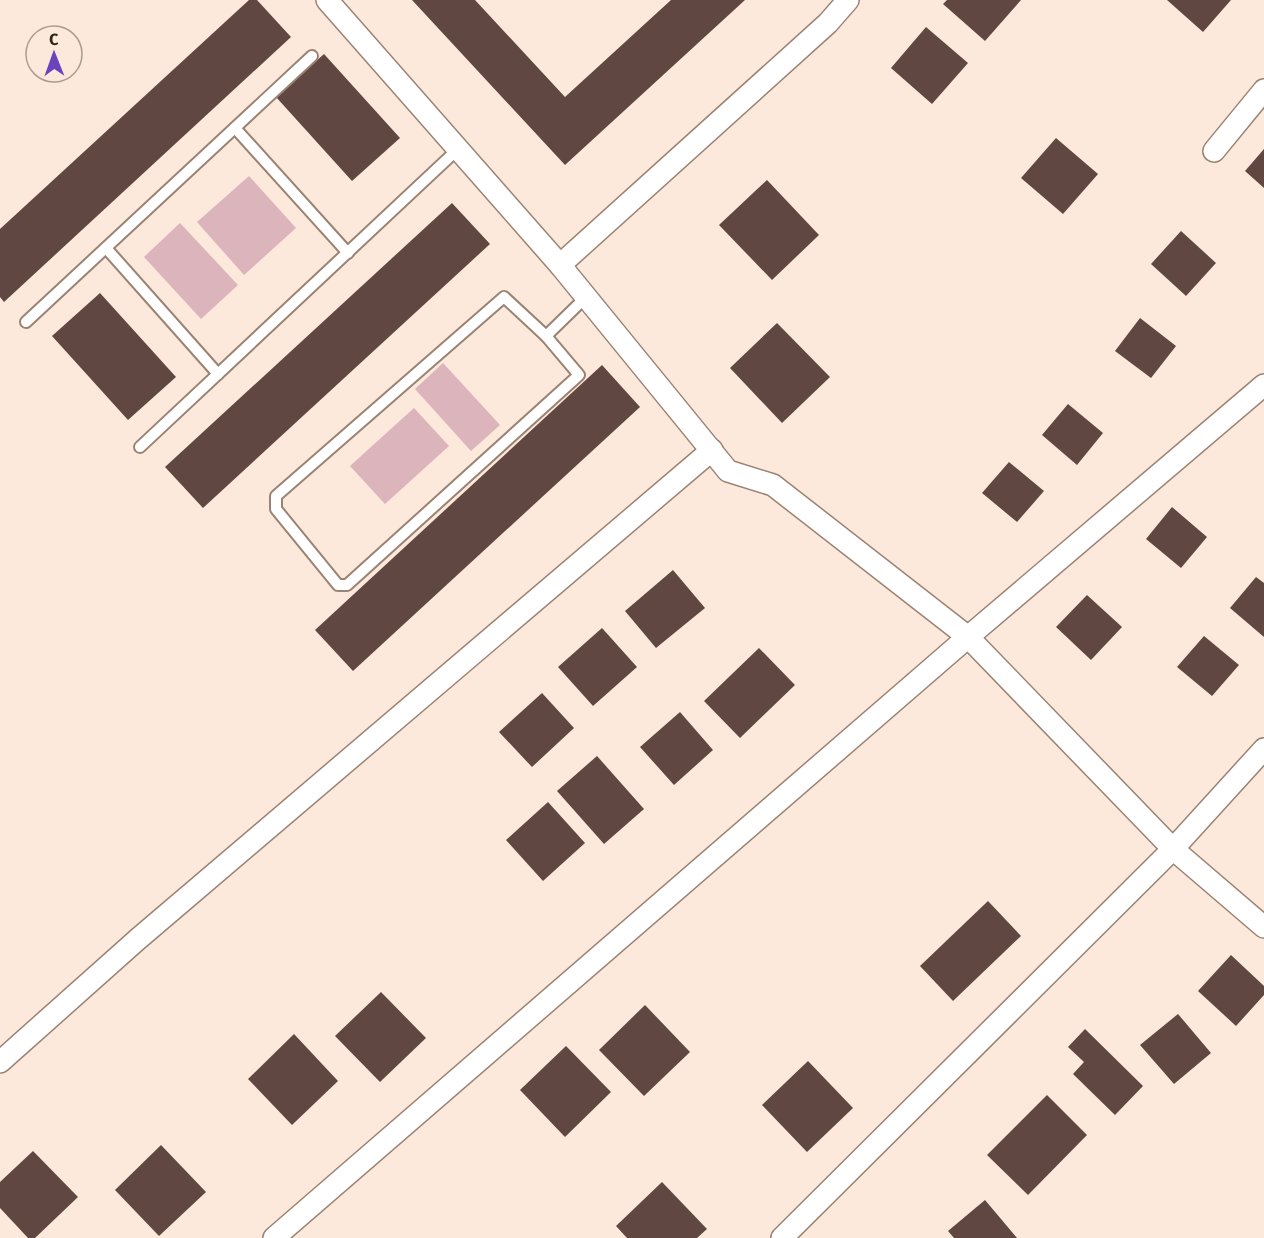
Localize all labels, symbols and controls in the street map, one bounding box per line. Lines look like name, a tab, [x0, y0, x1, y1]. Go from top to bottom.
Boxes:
north arrow	[24, 24, 84, 84]
text: С	[49, 30, 59, 49]

